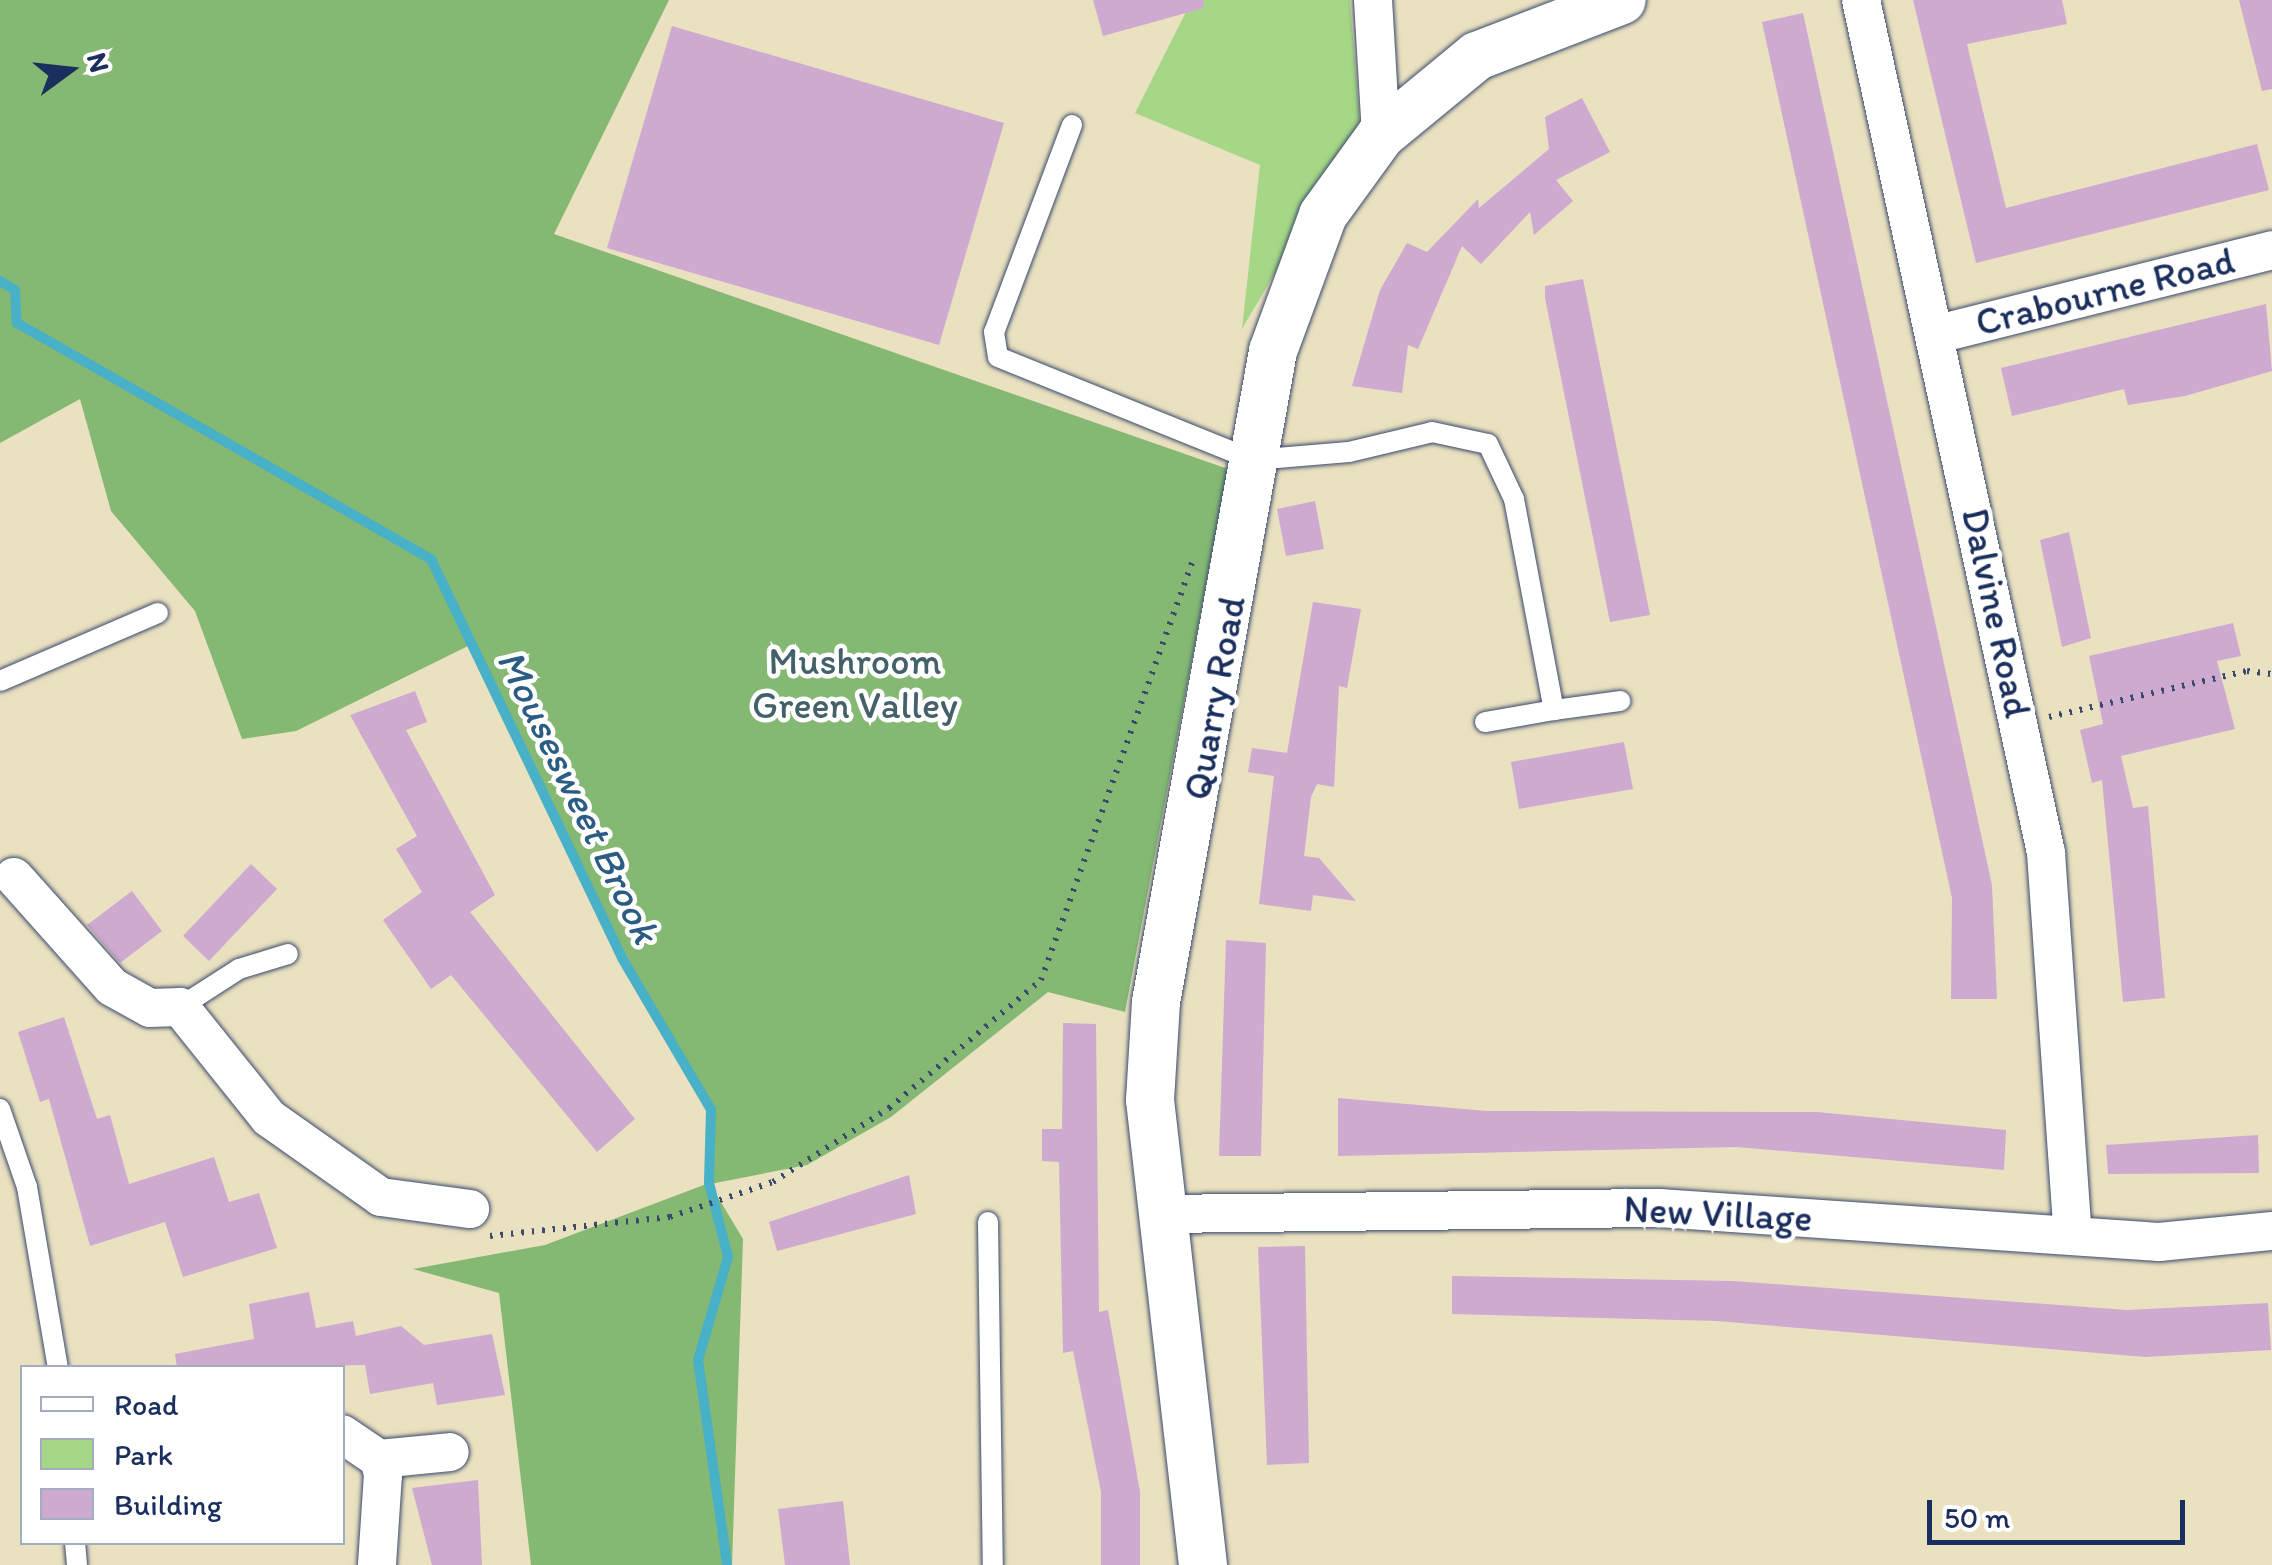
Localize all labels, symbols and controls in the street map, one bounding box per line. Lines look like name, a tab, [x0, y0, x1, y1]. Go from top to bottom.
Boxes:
north arrow	[20, 20, 120, 120]
text: N	[80, 49, 118, 76]
street label: Crabourne Road	[1971, 238, 2239, 346]
street label: Dalvine Road	[1952, 504, 2040, 722]
street label: Quarry Road	[1175, 593, 1255, 803]
park label: Mushroom Green Valley	[753, 639, 957, 728]
water label: Mousesweet Brook	[487, 641, 671, 951]
street label: New Village	[1623, 1186, 1813, 1242]
legend	[20, 1365, 345, 1545]
text: Road	[114, 1386, 179, 1423]
text: Park	[114, 1436, 173, 1473]
scale bar	[1932, 1480, 2190, 1542]
text: Building	[114, 1486, 222, 1523]
text: 50 m	[1944, 1499, 2010, 1536]

